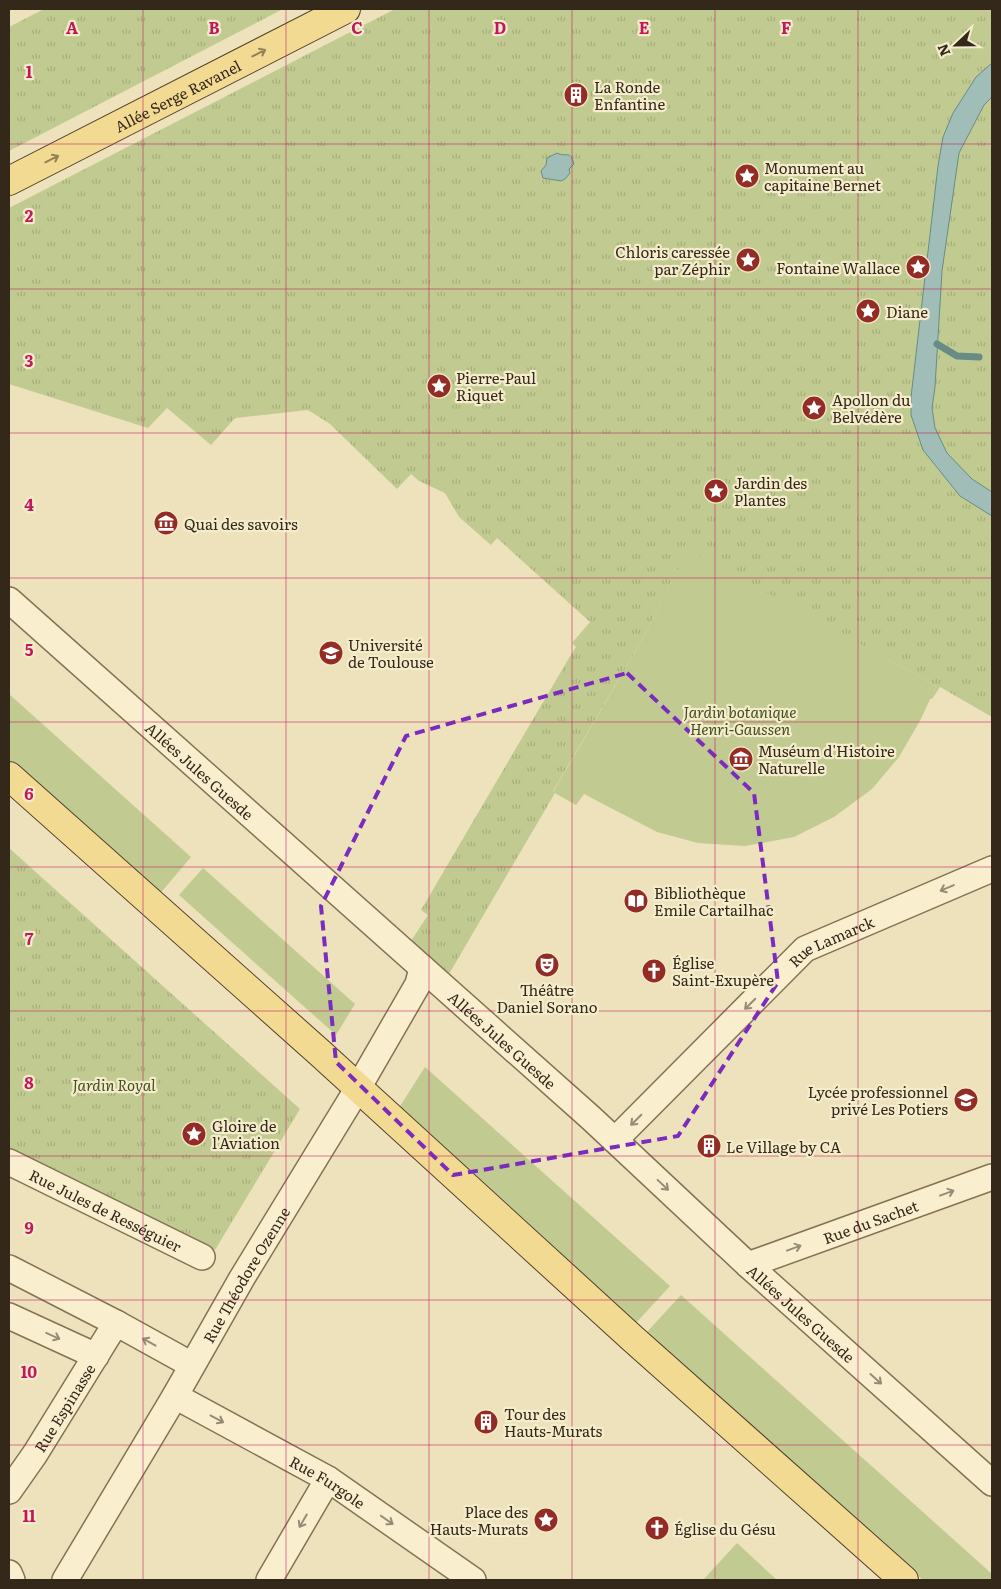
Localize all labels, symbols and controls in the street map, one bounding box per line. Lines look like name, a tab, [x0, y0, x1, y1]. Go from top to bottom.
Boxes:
text: A	[66, 15, 78, 39]
text: B	[208, 15, 220, 39]
text: C	[351, 15, 363, 39]
text: D	[494, 15, 506, 39]
text: E	[639, 15, 650, 39]
text: F	[781, 15, 791, 39]
north arrow	[931, 20, 981, 70]
text: N	[931, 41, 954, 59]
one-way arrow	[251, 48, 266, 57]
street label: Allée Serge Ravanel	[110, 53, 245, 137]
text: 1	[26, 59, 33, 83]
place label: La Ronde Enfantine	[594, 75, 665, 115]
building icon: La Ronde Enfantine	[563, 82, 589, 108]
one-way arrow	[44, 154, 59, 163]
place label: Monument au capitaine Bernet	[764, 156, 881, 196]
place icon: Monument au capitaine Bernet	[734, 163, 760, 189]
text: 2	[25, 203, 34, 227]
place label: Chloris caressée par Zéphir	[615, 240, 730, 280]
place icon: Chloris caressée par Zéphir	[735, 247, 761, 273]
place icon: Fontaine Wallace	[905, 254, 931, 280]
place label: Fontaine Wallace	[776, 256, 900, 279]
place icon: Diane	[855, 298, 881, 324]
place label: Diane	[886, 300, 928, 323]
text: 3	[25, 348, 34, 372]
place label: Pierre-Paul Riquet	[456, 366, 536, 406]
place icon: Pierre-Paul Riquet	[426, 373, 452, 399]
place label: Apollon du Belvédère	[832, 388, 911, 428]
place icon: Apollon du Belvédère	[801, 395, 827, 421]
place label: Jardin des Plantes	[734, 471, 807, 511]
place icon: Jardin des Plantes	[703, 478, 729, 504]
text: 4	[24, 492, 34, 516]
museum icon: Quai des savoirs	[153, 510, 179, 536]
place label: Quai des savoirs	[184, 512, 298, 535]
place label: Université de Toulouse	[348, 633, 434, 673]
text: 5	[25, 637, 34, 661]
school or university icon: Université de Toulouse	[318, 640, 344, 666]
park label: Jardin botanique Henri-Gaussen	[684, 700, 796, 740]
street label: Allées Jules Guesde	[141, 716, 259, 825]
place label: Muséum d'Histoire Naturelle	[758, 739, 895, 779]
museum icon: Muséum d'Histoire Naturelle	[728, 746, 754, 772]
text: 6	[24, 781, 34, 805]
place label: Bibliothèque Emile Cartailhac	[654, 881, 774, 921]
one-way arrow	[940, 884, 955, 894]
library icon: Bibliothèque Emile Cartailhac	[623, 888, 649, 914]
street label: Rue Lamarck	[782, 909, 878, 972]
text: 7	[25, 926, 34, 950]
place label: Église Saint-Exupère	[672, 951, 774, 991]
theatre icon: Théâtre Daniel Sorano	[534, 952, 560, 978]
church icon: Église Saint-Exupère	[641, 958, 667, 984]
place label: Théâtre Daniel Sorano	[496, 978, 598, 1018]
street label: Allées Jules Guesde	[444, 985, 562, 1094]
one-way arrow	[744, 998, 756, 1011]
text: 8	[24, 1070, 34, 1094]
park label: Jardin Royal	[73, 1073, 156, 1096]
place label: Lycée professionnel privé Les Potiers	[808, 1080, 948, 1120]
school or university icon: Lycée professionnel privé Les Potiers	[953, 1087, 979, 1113]
one-way arrow	[630, 1113, 642, 1126]
place label: Gloire de l'Aviation	[212, 1114, 280, 1154]
place icon: Gloire de l'Aviation	[181, 1121, 207, 1147]
building icon: Le Village by CA	[696, 1133, 722, 1159]
place label: Le Village by CA	[726, 1135, 841, 1158]
street label: Rue Jules de Rességuier	[26, 1162, 186, 1257]
one-way arrow	[657, 1179, 670, 1191]
one-way arrow	[939, 1188, 954, 1197]
street label: Rue du Sachet	[819, 1193, 921, 1249]
street label: Rue Théodore Ozenne	[196, 1202, 295, 1347]
text: 9	[24, 1215, 34, 1239]
one-way arrow	[786, 1243, 801, 1252]
street label: Allées Jules Guesde	[743, 1258, 861, 1367]
one-way arrow	[45, 1332, 60, 1342]
one-way arrow	[142, 1336, 157, 1346]
text: 10	[21, 1359, 37, 1383]
street label: Rue Espinasse	[28, 1359, 100, 1456]
one-way arrow	[869, 1373, 882, 1385]
place label: Tour des Hauts-Murats	[504, 1402, 602, 1442]
building icon: Tour des Hauts-Murats	[473, 1409, 499, 1435]
one-way arrow	[210, 1414, 225, 1424]
street label: Rue Furgole	[286, 1449, 371, 1514]
place label: Place des Hauts-Murats	[430, 1500, 528, 1540]
text: 11	[22, 1503, 36, 1527]
place icon: Place des Hauts-Murats	[533, 1507, 559, 1533]
one-way arrow	[298, 1514, 308, 1528]
one-way arrow	[380, 1515, 394, 1525]
church icon: Église du Gésu	[644, 1515, 670, 1541]
place label: Église du Gésu	[674, 1517, 776, 1540]

